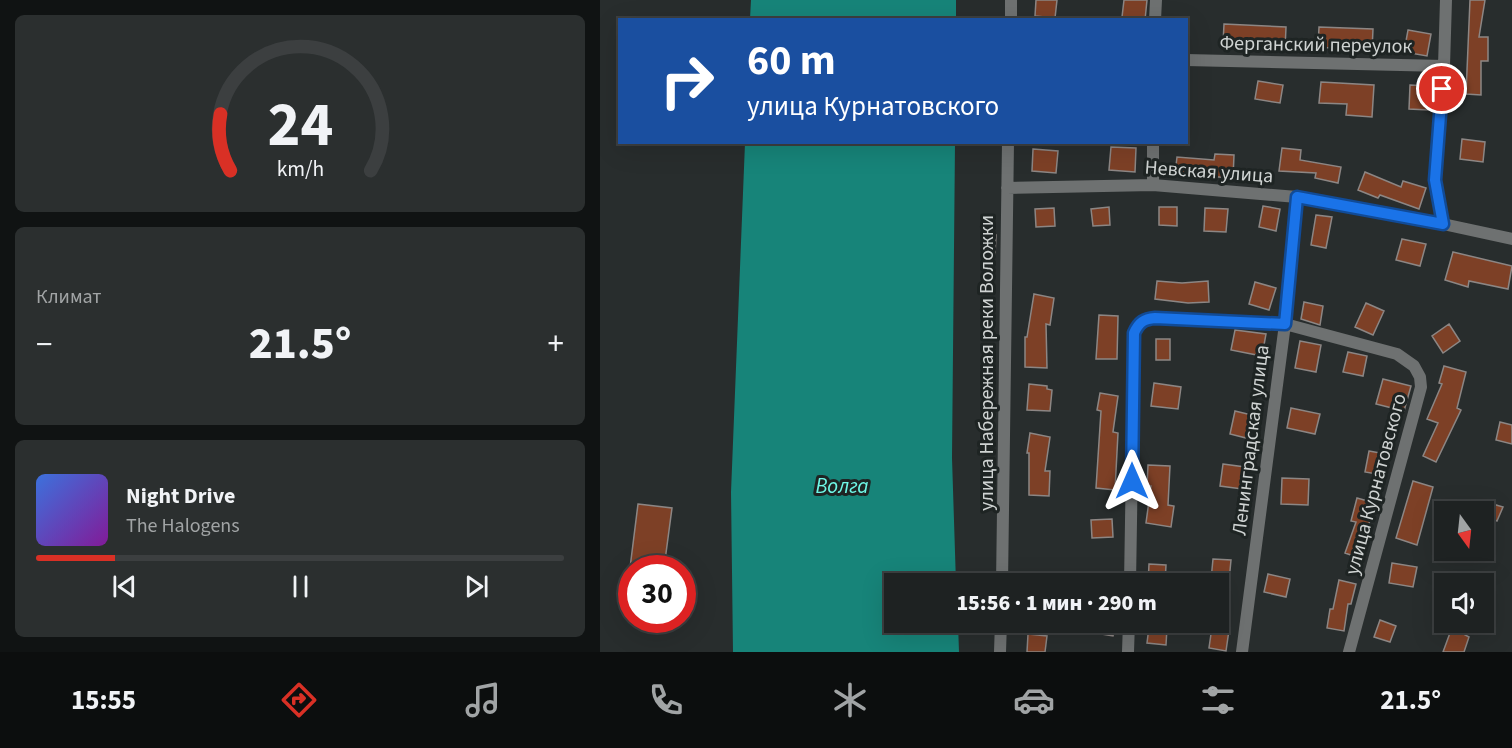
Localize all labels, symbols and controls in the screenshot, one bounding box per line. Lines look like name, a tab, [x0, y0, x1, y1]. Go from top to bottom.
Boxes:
street label: Ферганский переулок	[1219, 29, 1413, 61]
text: 60 m	[747, 31, 836, 91]
icon: right	[648, 42, 726, 120]
pin	[1416, 63, 1467, 114]
icon: arrive	[1425, 72, 1458, 105]
text: 24	[267, 81, 333, 170]
text: улица Курнатовского	[747, 87, 999, 126]
text: km/h	[276, 154, 324, 185]
street label: Невская улица	[1144, 154, 1274, 190]
street label: улица Набережная реки Воложки	[973, 215, 1001, 511]
text: Климат	[36, 283, 102, 311]
text: 21.5°	[249, 312, 351, 376]
text: −	[36, 321, 52, 368]
text: +	[548, 321, 564, 368]
street label: Ленинградская улица	[1225, 343, 1277, 537]
street label: улица Курнатовского	[1338, 390, 1414, 578]
position arrow	[1100, 449, 1164, 513]
water label: Волга	[815, 471, 869, 501]
text: Night Drive	[126, 480, 235, 512]
north arrow	[1434, 501, 1494, 561]
map controls	[1434, 501, 1494, 633]
text: The Halogens	[126, 512, 240, 540]
speed limit sign: 30	[618, 555, 696, 633]
icon: previous	[108, 570, 141, 603]
icon: pause	[284, 570, 317, 603]
icon: next	[460, 570, 493, 603]
button: sound	[1434, 573, 1494, 633]
text: 15:56 · 1 мин · 290 m	[956, 587, 1157, 619]
icon: directions	[278, 679, 320, 721]
icon: music	[462, 679, 504, 721]
icon: phone	[645, 679, 687, 721]
icon: climate	[829, 679, 871, 721]
icon: car	[1013, 679, 1055, 721]
icon: filters	[1197, 679, 1239, 721]
text: 15:55	[71, 681, 136, 720]
text: 21.5°	[1380, 681, 1441, 720]

